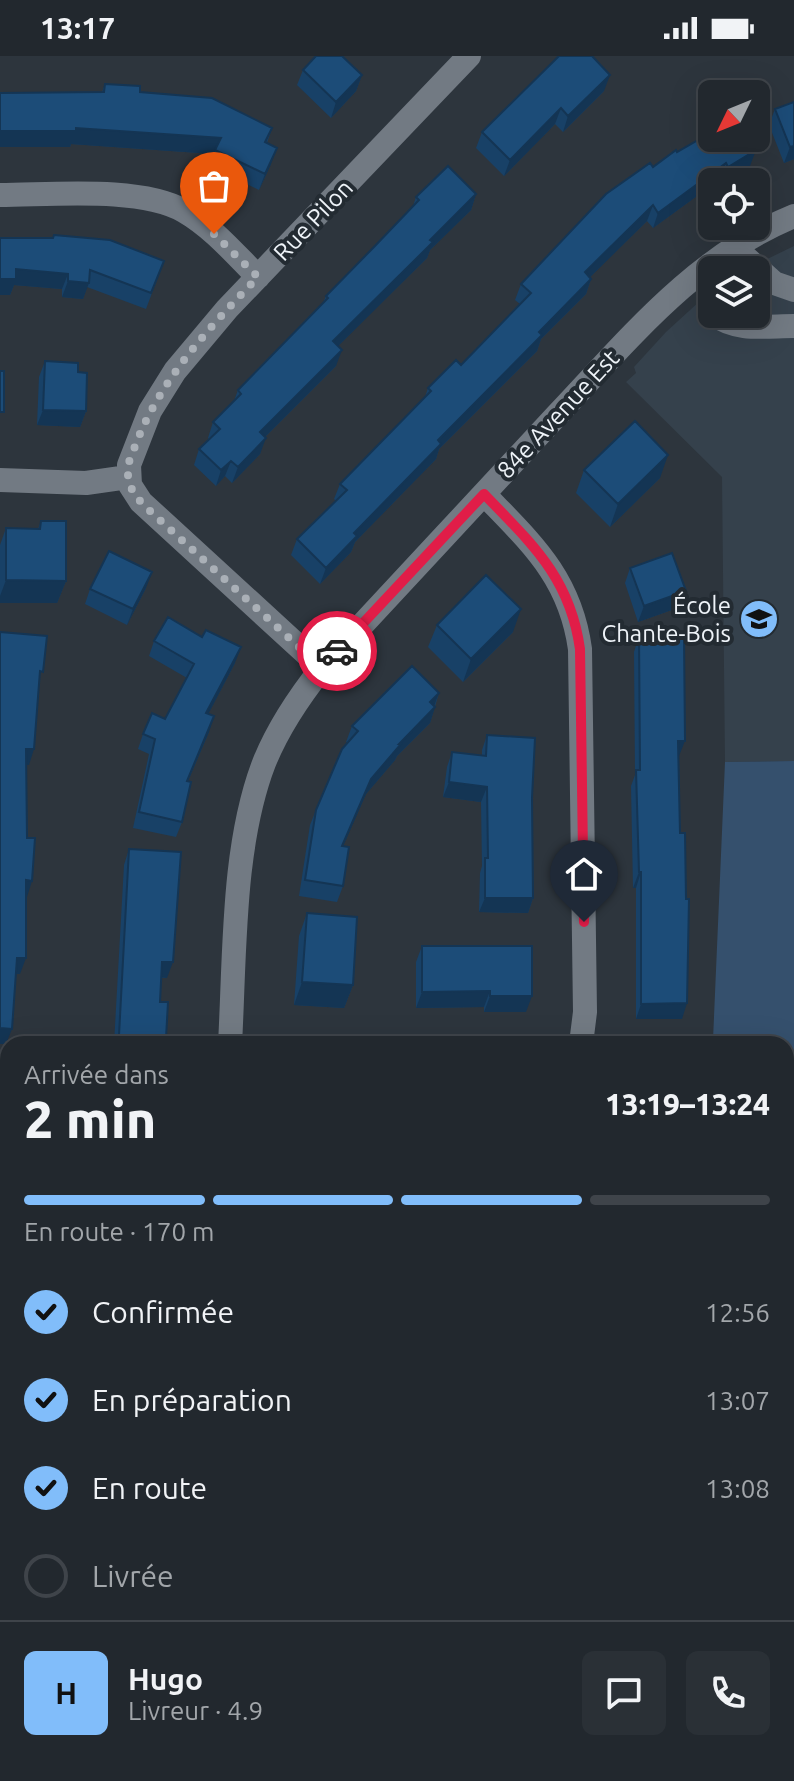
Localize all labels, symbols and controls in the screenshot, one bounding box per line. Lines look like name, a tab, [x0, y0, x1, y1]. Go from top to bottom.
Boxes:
text: 13:17	[40, 11, 115, 45]
north arrow	[698, 80, 770, 152]
map controls	[698, 80, 770, 328]
pin	[180, 152, 248, 234]
icon: bag	[192, 164, 236, 208]
button: locate	[698, 168, 770, 240]
street label: Rue Pilon	[268, 174, 358, 266]
button: layers	[698, 256, 770, 328]
street label: 84e Avenue Est	[492, 344, 625, 484]
place label: École Chante-Bois	[601, 591, 731, 647]
school or university icon: École Chante-Bois	[738, 598, 780, 640]
courier	[297, 611, 377, 691]
icon: car	[315, 629, 359, 673]
pin	[550, 840, 618, 922]
icon: home	[562, 852, 606, 896]
text: Arrivée dans	[24, 1060, 169, 1089]
text: 13:19–13:24	[605, 1087, 770, 1121]
text: 2 min	[24, 1090, 156, 1148]
text: En route · 170 m	[24, 1217, 214, 1246]
icon: check	[24, 1290, 68, 1334]
text: Confirmée	[92, 1295, 234, 1329]
text: 12:56	[705, 1298, 770, 1327]
icon: check	[24, 1378, 68, 1422]
text: En préparation	[92, 1383, 292, 1417]
text: 13:07	[705, 1386, 770, 1415]
icon: check	[24, 1466, 68, 1510]
text: En route	[92, 1471, 207, 1505]
text: 13:08	[705, 1474, 770, 1503]
text: Livrée	[92, 1559, 174, 1593]
button: chat	[582, 1651, 666, 1735]
button: phone	[686, 1651, 770, 1735]
text: Hugo	[128, 1662, 203, 1696]
text: H	[55, 1676, 77, 1710]
text: Livreur · 4.9	[128, 1696, 263, 1725]

